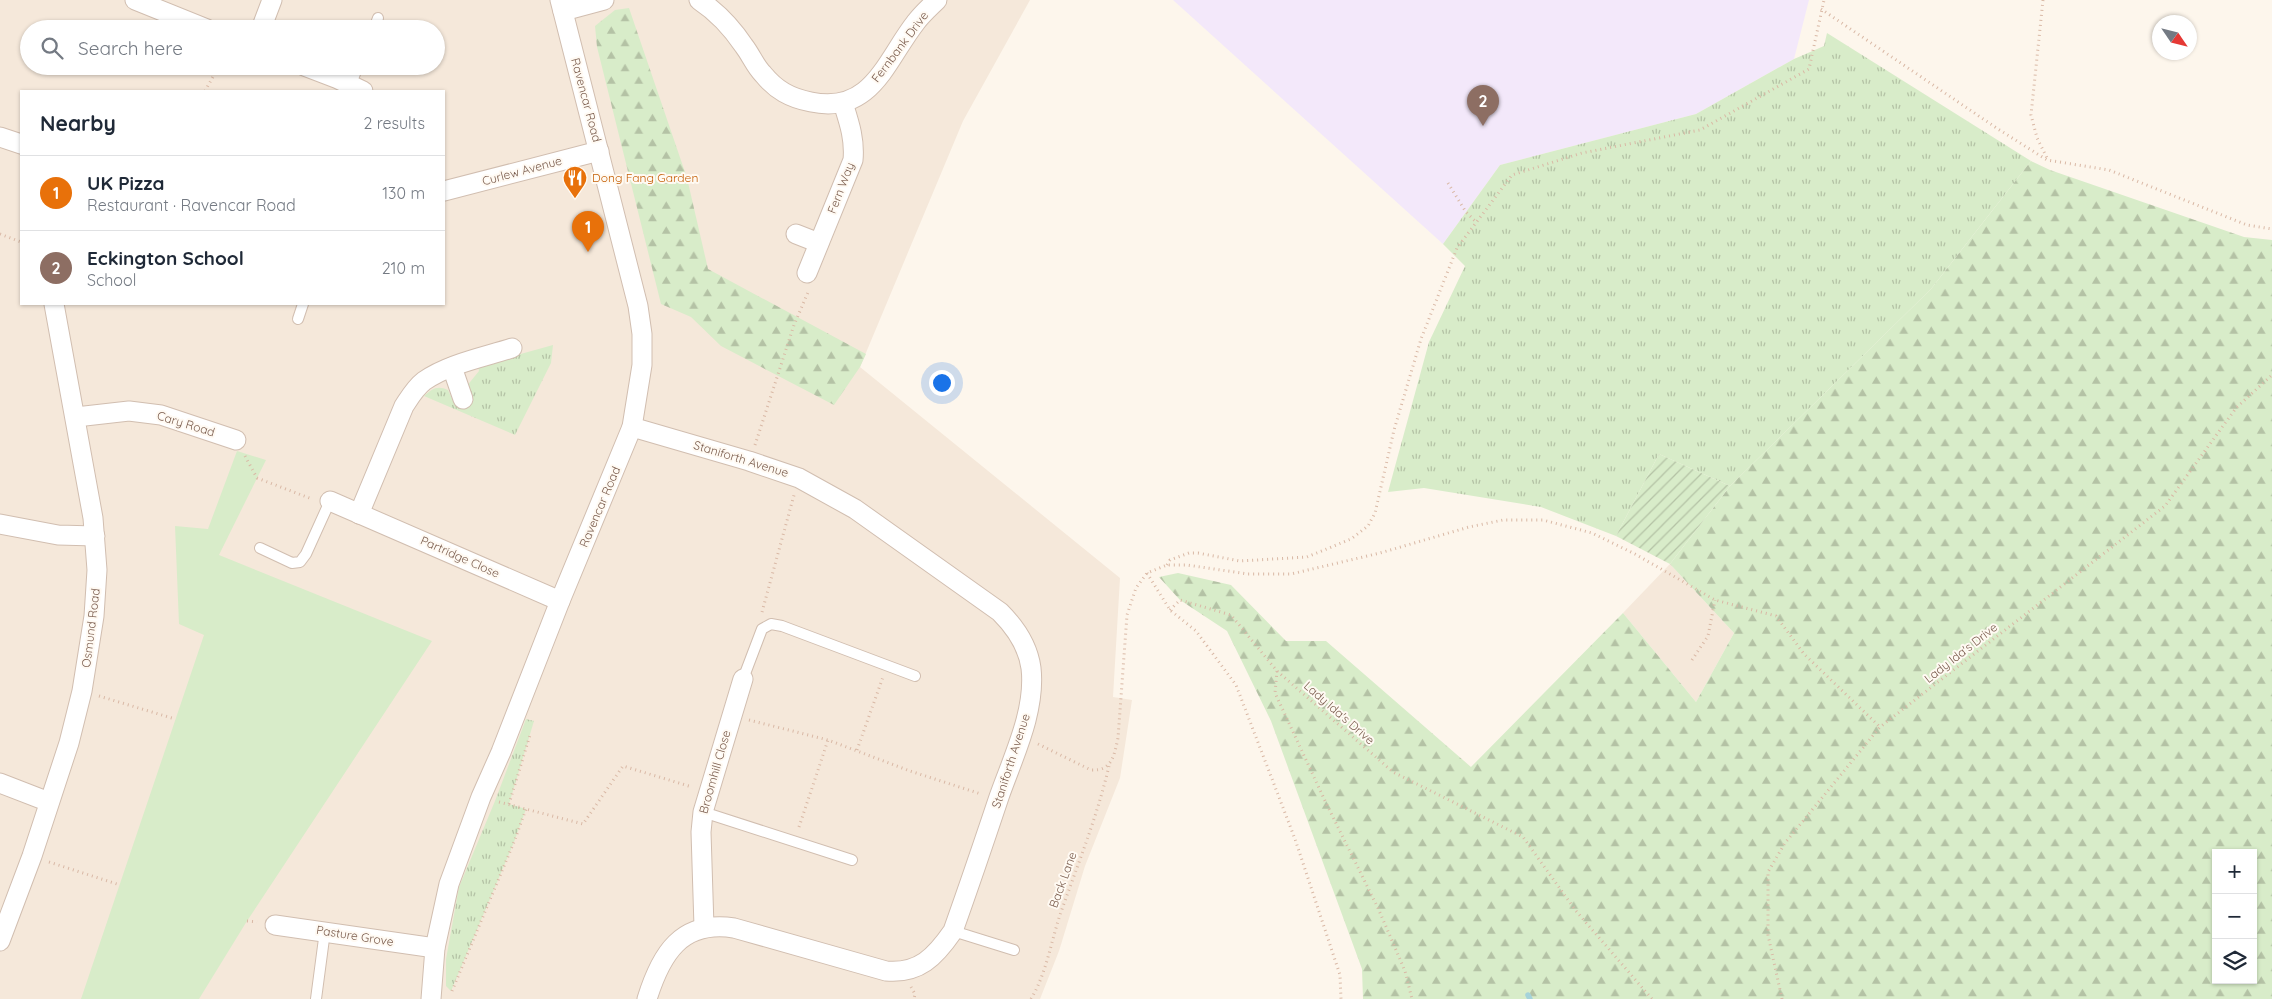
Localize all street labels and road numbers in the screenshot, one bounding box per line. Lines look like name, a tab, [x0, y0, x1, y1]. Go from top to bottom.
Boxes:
street label: Fernbank Drive	[868, 8, 931, 85]
street label: Ravencar Road	[568, 56, 605, 144]
street label: Curlew Avenue	[480, 153, 564, 188]
street label: Fern Way	[824, 160, 857, 216]
street label: Cary Road	[155, 408, 217, 439]
street label: Staniforth Avenue	[692, 437, 791, 480]
street label: Ravencar Road	[576, 464, 623, 549]
street label: Partridge Close	[418, 532, 502, 581]
street label: Osmund Road	[78, 587, 103, 668]
street label: Lady Ida's Drive	[1921, 619, 2000, 686]
street label: Lady Ida's Drive	[1301, 678, 1378, 748]
street label: Staniforth Avenue	[988, 711, 1033, 810]
street label: Broomhill Close	[695, 728, 734, 815]
street label: Back Lane	[1045, 850, 1080, 910]
street label: Pasture Grove	[315, 922, 395, 949]

